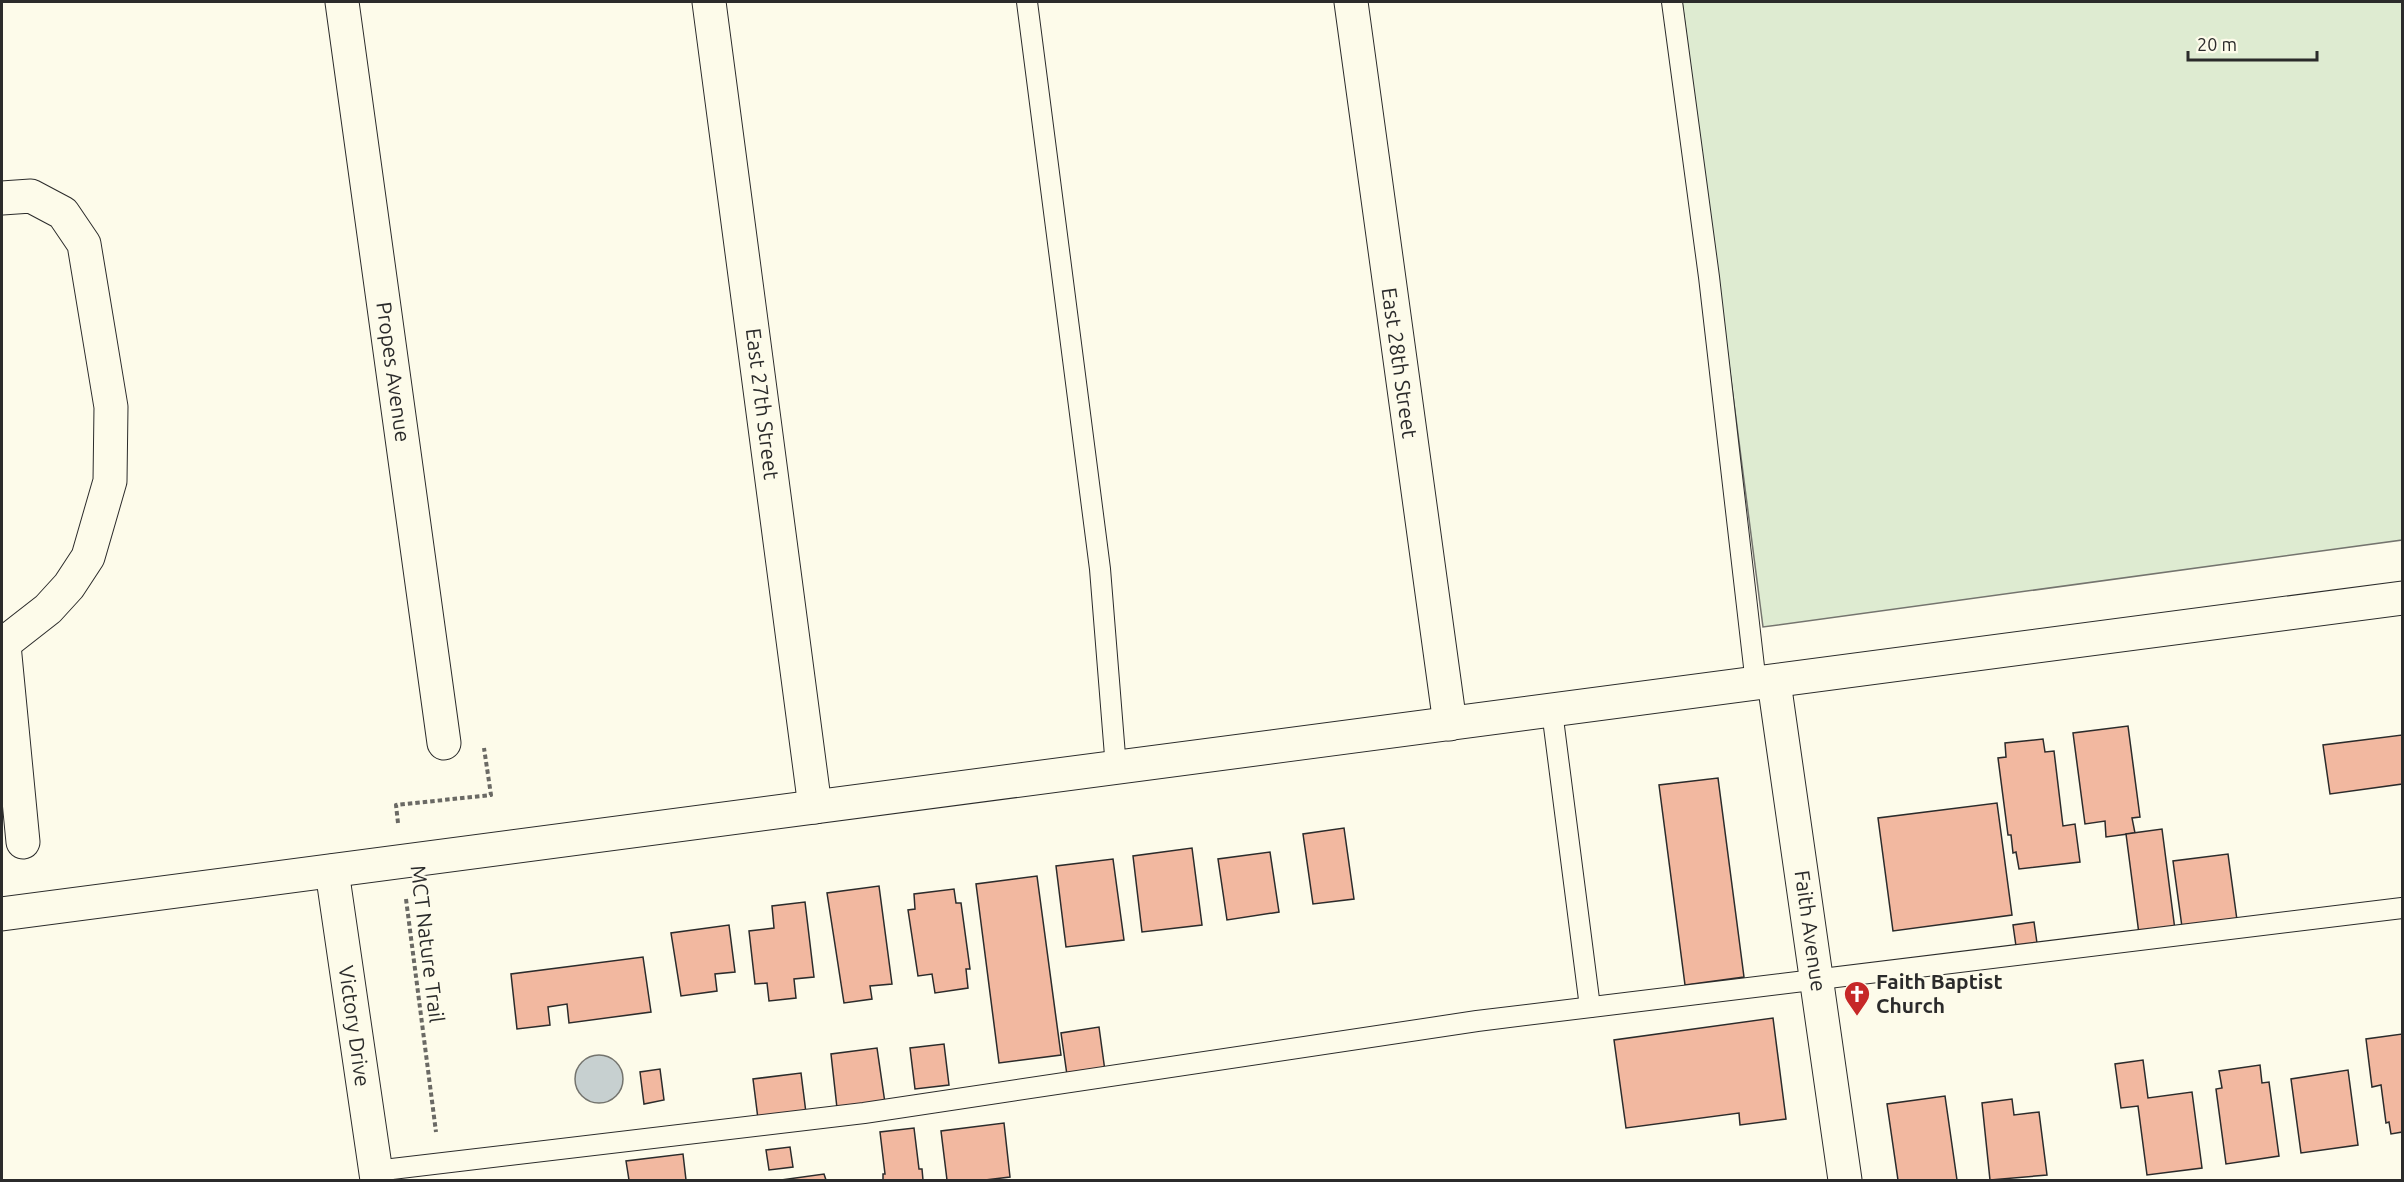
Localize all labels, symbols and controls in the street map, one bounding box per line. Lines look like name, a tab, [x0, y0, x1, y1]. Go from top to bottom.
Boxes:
scale bar	[2188, 24, 2317, 62]
text: 20 m	[2197, 34, 2237, 54]
street label: East 28th Street	[1378, 286, 1422, 440]
street label: Propes Avenue	[372, 300, 416, 444]
street label: East 27th Street	[742, 327, 784, 481]
street label: MCT Nature Trail	[406, 864, 450, 1024]
street label: Faith Avenue	[1791, 869, 1831, 993]
street label: Victory Drive	[335, 964, 375, 1088]
place label: Faith Baptist Church	[1876, 969, 2003, 1017]
church icon: Faith Baptist Church	[1842, 979, 1872, 1017]

